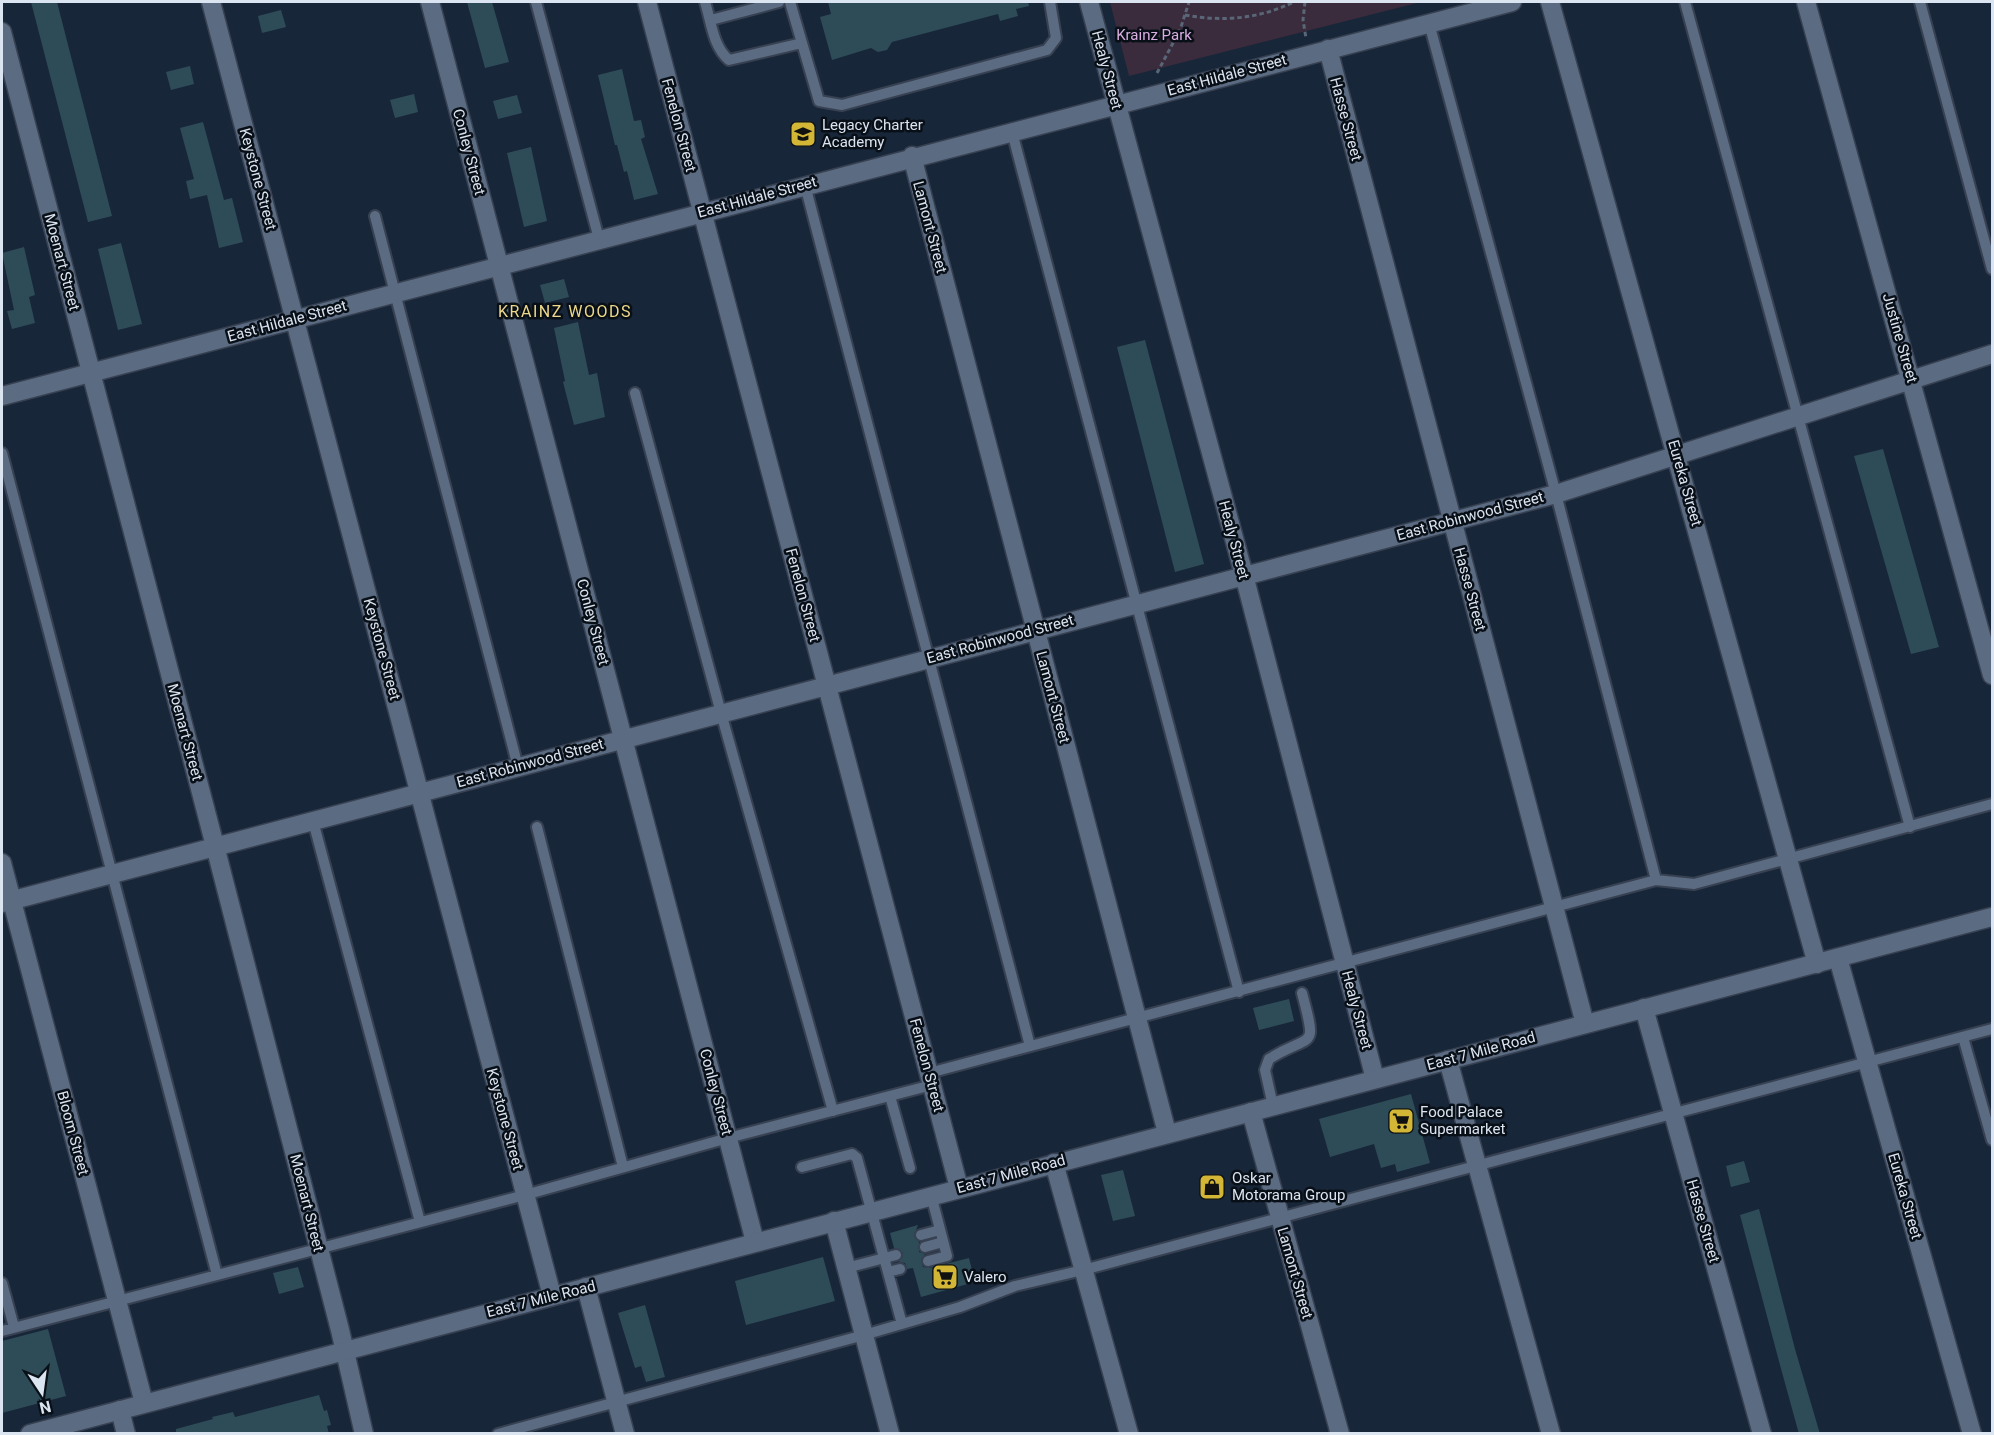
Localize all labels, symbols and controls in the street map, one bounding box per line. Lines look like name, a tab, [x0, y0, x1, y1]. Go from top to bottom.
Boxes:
park label: Krainz Park	[1116, 26, 1192, 44]
street label: Healy Street	[1088, 29, 1126, 111]
street label: East Hildale Street	[1165, 50, 1289, 100]
street label: Hasse Street	[1326, 75, 1366, 163]
street label: Fenelon Street	[658, 76, 700, 174]
street label: Conley Street	[449, 107, 489, 197]
place label: Legacy Charter Academy	[822, 116, 923, 151]
school or university icon: Legacy Charter Academy	[788, 119, 818, 149]
street label: Keystone Street	[236, 126, 280, 232]
street label: East Hildale Street	[695, 172, 819, 222]
street label: Lamont Street	[909, 179, 951, 275]
street label: Moenart Street	[40, 212, 84, 313]
street label: Justine Street	[1879, 291, 1921, 385]
street label: East Hildale Street	[225, 296, 349, 346]
district label: KRAINZ WOODS	[498, 302, 632, 321]
street label: Eureka Street	[1664, 438, 1706, 528]
street label: East Robinwood Street	[1395, 488, 1546, 544]
street label: Healy Street	[1215, 499, 1253, 581]
street label: Hasse Street	[1450, 545, 1490, 633]
street label: Fenelon Street	[782, 546, 824, 644]
street label: Conley Street	[573, 577, 613, 667]
street label: Keystone Street	[360, 596, 404, 702]
street label: East Robinwood Street	[925, 611, 1076, 667]
street label: Lamont Street	[1032, 649, 1074, 745]
street label: Moenart Street	[163, 682, 207, 783]
street label: East Robinwood Street	[455, 735, 606, 791]
street label: Healy Street	[1338, 969, 1376, 1051]
street label: Fenelon Street	[906, 1016, 948, 1114]
street label: East 7 Mile Road	[1425, 1028, 1537, 1074]
street label: Conley Street	[696, 1047, 736, 1137]
street label: Keystone Street	[483, 1066, 527, 1172]
street label: Bloom Street	[53, 1089, 93, 1177]
place label: Food Palace Supermarket	[1420, 1103, 1505, 1138]
supermarket icon: Food Palace Supermarket	[1386, 1106, 1416, 1136]
street label: East 7 Mile Road	[955, 1151, 1067, 1197]
street label: Eureka Street	[1884, 1151, 1926, 1241]
street label: Moenart Street	[286, 1152, 328, 1254]
place label: Oskar Motorama Group	[1232, 1169, 1345, 1204]
shop icon: Oskar Motorama Group	[1197, 1172, 1227, 1202]
street label: Hasse Street	[1683, 1177, 1723, 1265]
street label: Lamont Street	[1273, 1225, 1317, 1321]
supermarket icon: Valero	[930, 1262, 960, 1292]
place label: Valero	[964, 1268, 1006, 1286]
street label: East 7 Mile Road	[485, 1277, 597, 1321]
north arrow	[12, 1363, 72, 1423]
text: N	[38, 1397, 53, 1418]

